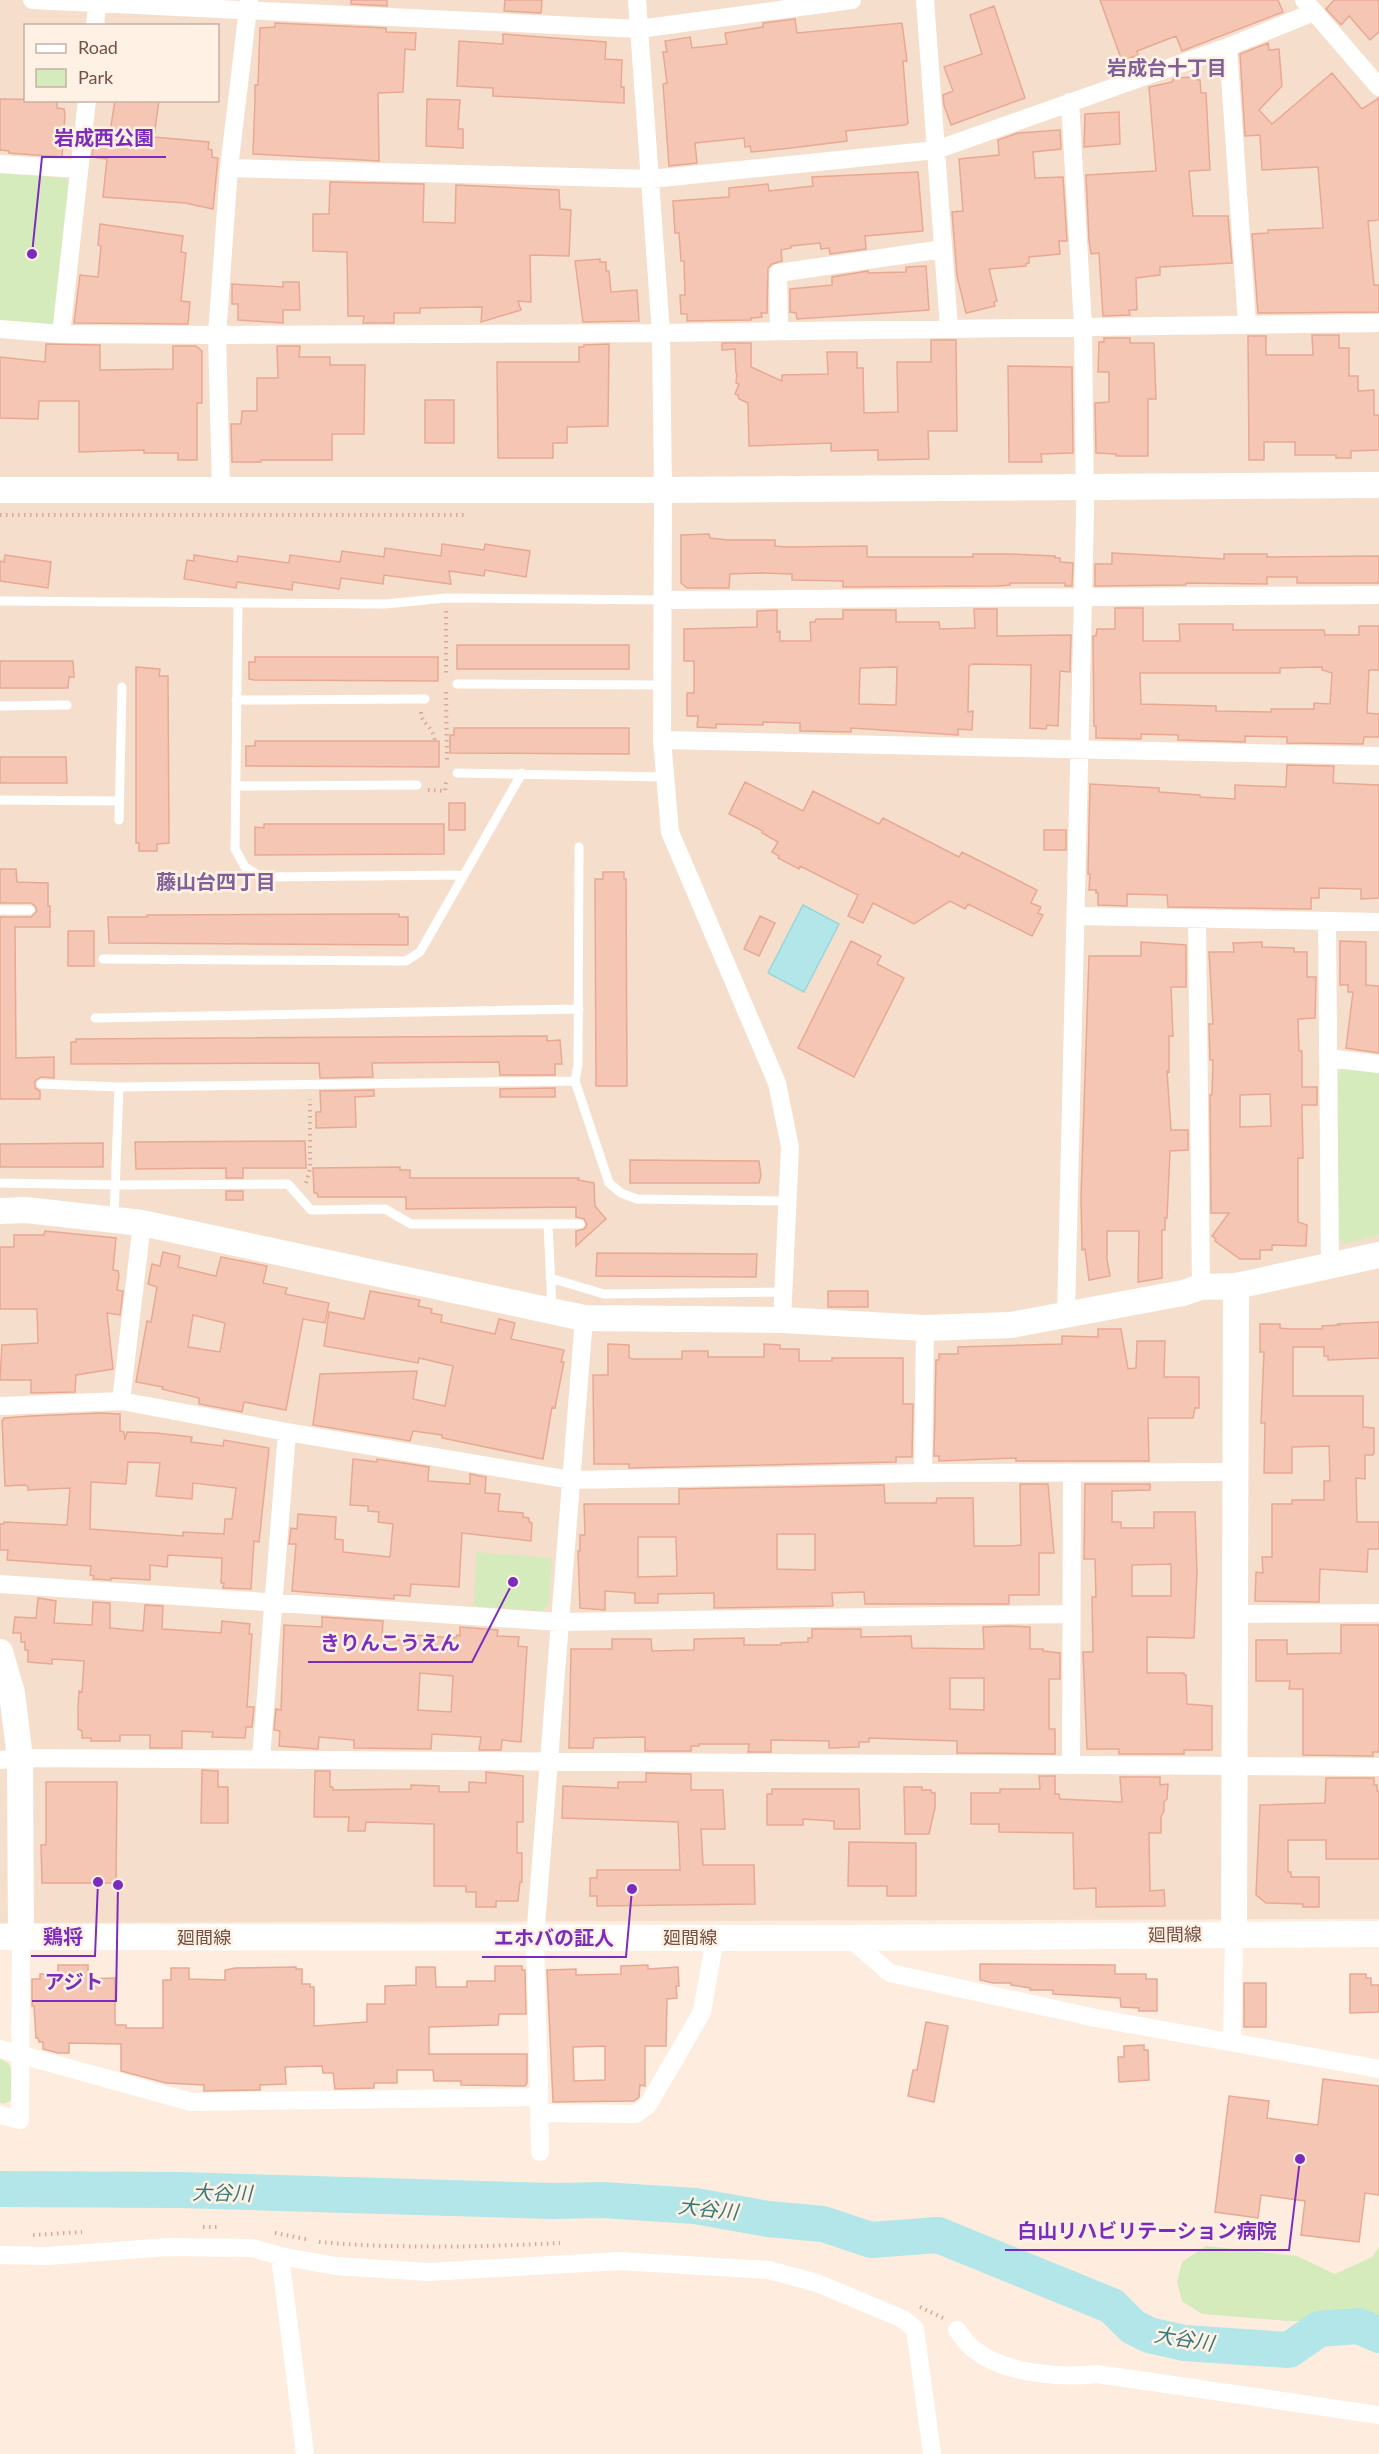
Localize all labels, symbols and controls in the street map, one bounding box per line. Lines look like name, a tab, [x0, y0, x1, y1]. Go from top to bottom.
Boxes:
legend	[24, 24, 219, 102]
text: Road	[78, 36, 118, 58]
district label: 岩成台十丁目	[1107, 55, 1227, 79]
text: Park	[78, 66, 114, 88]
callout: 岩成西公園	[42, 119, 166, 157]
text: 岩成西公園	[54, 125, 154, 149]
district label: 藤山台四丁目	[156, 869, 276, 893]
callout: きりんこうえん	[308, 1624, 472, 1662]
text: きりんこうえん	[320, 1630, 460, 1654]
callout: 鶏将	[31, 1918, 95, 1956]
callout: エホバの証人	[482, 1919, 626, 1957]
street label: 廻間線	[1148, 1923, 1202, 1945]
text: 鶏将	[43, 1924, 83, 1948]
text: エホバの証人	[494, 1925, 614, 1949]
street label: 廻間線	[177, 1926, 231, 1948]
street label: 廻間線	[663, 1926, 717, 1948]
callout: アジト	[32, 1963, 116, 2001]
text: アジト	[44, 1969, 104, 1993]
water label: 大谷川	[192, 2179, 254, 2205]
water label: 大谷川	[677, 2193, 741, 2223]
callout: 白山リハビリテーション病院	[1005, 2212, 1289, 2250]
text: 白山リハビリテーション病院	[1017, 2218, 1277, 2242]
water label: 大谷川	[1153, 2321, 1218, 2355]

